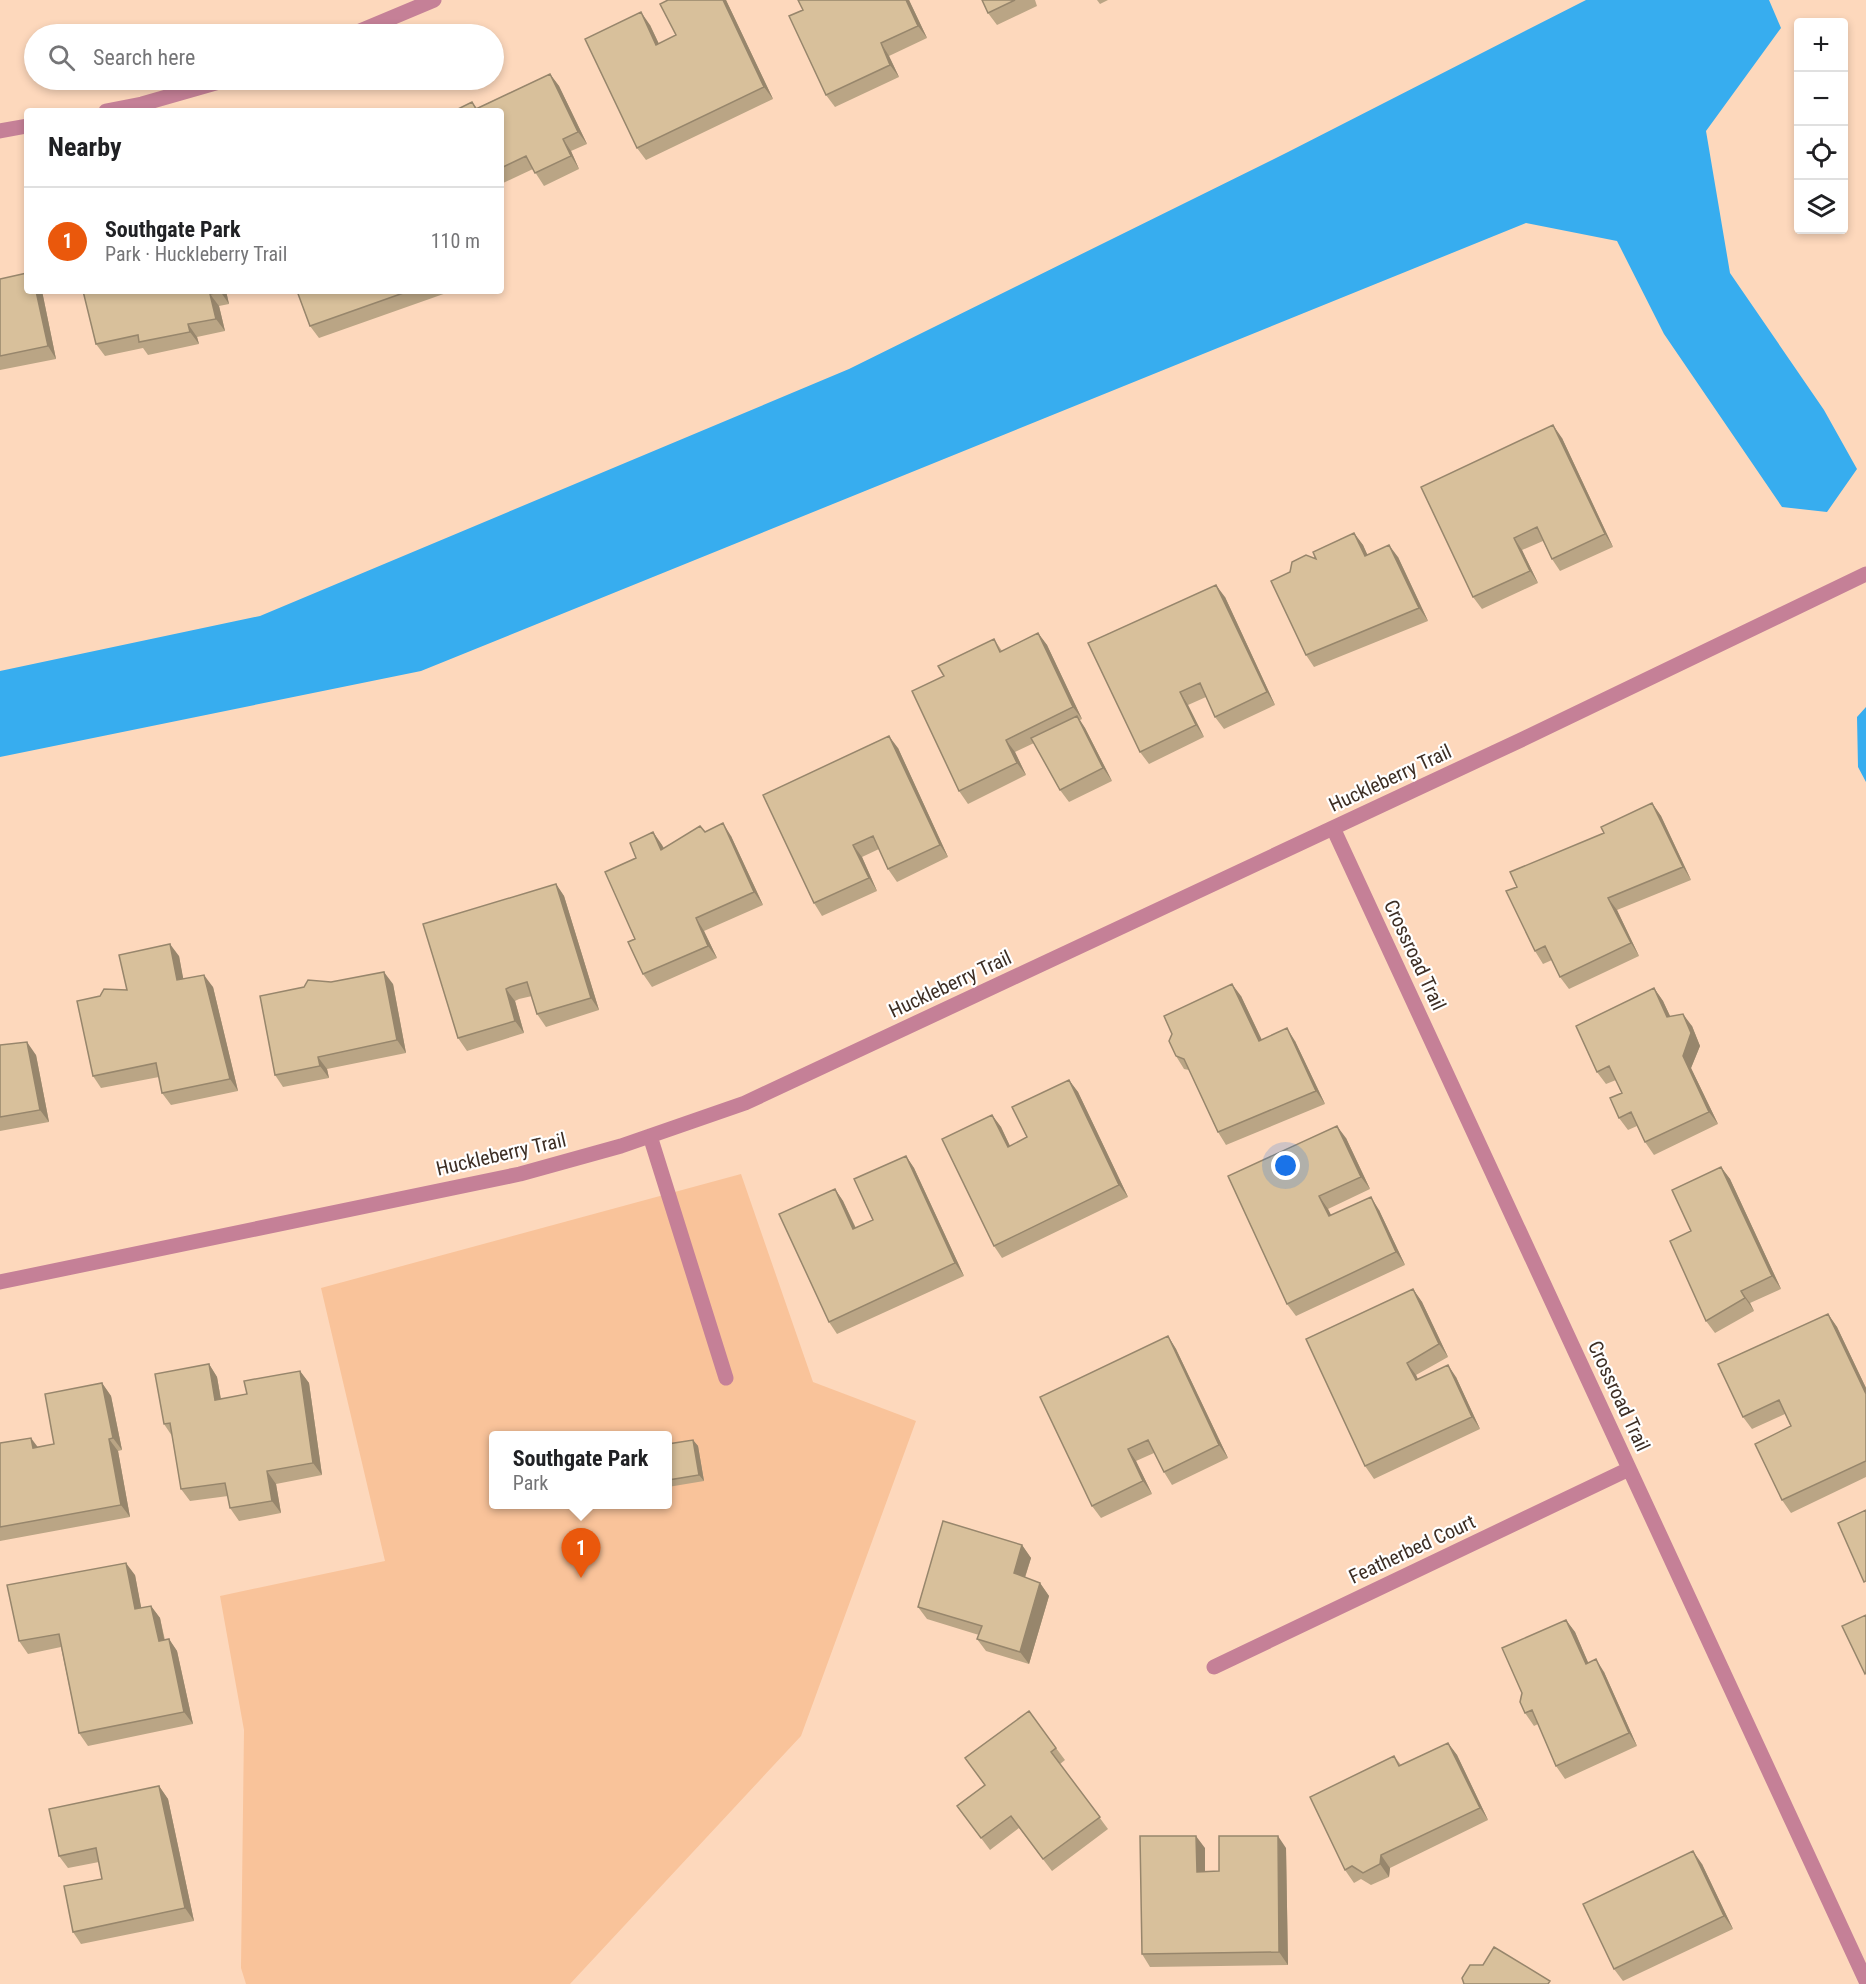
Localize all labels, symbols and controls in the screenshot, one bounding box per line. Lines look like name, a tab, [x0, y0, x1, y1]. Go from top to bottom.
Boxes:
map controls	[1794, 18, 1848, 234]
button: +	[1794, 18, 1848, 72]
search box	[24, 24, 504, 90]
icon: search	[45, 41, 78, 74]
text: Search here	[93, 45, 195, 70]
button: −	[1794, 72, 1848, 126]
button: locate	[1794, 126, 1848, 180]
text: Nearby	[48, 132, 122, 162]
button: layers	[1794, 180, 1848, 234]
text: Southgate Park	[105, 217, 241, 242]
text: 1	[62, 229, 73, 253]
text: 110 m	[431, 229, 480, 253]
text: Park · Huckleberry Trail	[105, 242, 287, 266]
street label: Huckleberry Trail	[1325, 739, 1455, 817]
street label: Crossroad Trail	[1379, 896, 1451, 1014]
street label: Huckleberry Trail	[885, 945, 1015, 1023]
street label: Huckleberry Trail	[434, 1127, 568, 1181]
your location	[1271, 1151, 1300, 1180]
street label: Crossroad Trail	[1583, 1337, 1655, 1455]
popup	[489, 1431, 672, 1509]
text: Southgate Park	[513, 1446, 648, 1471]
text: Park	[513, 1471, 548, 1495]
street label: Featherbed Court	[1345, 1509, 1479, 1589]
pin: 1	[562, 1528, 600, 1578]

